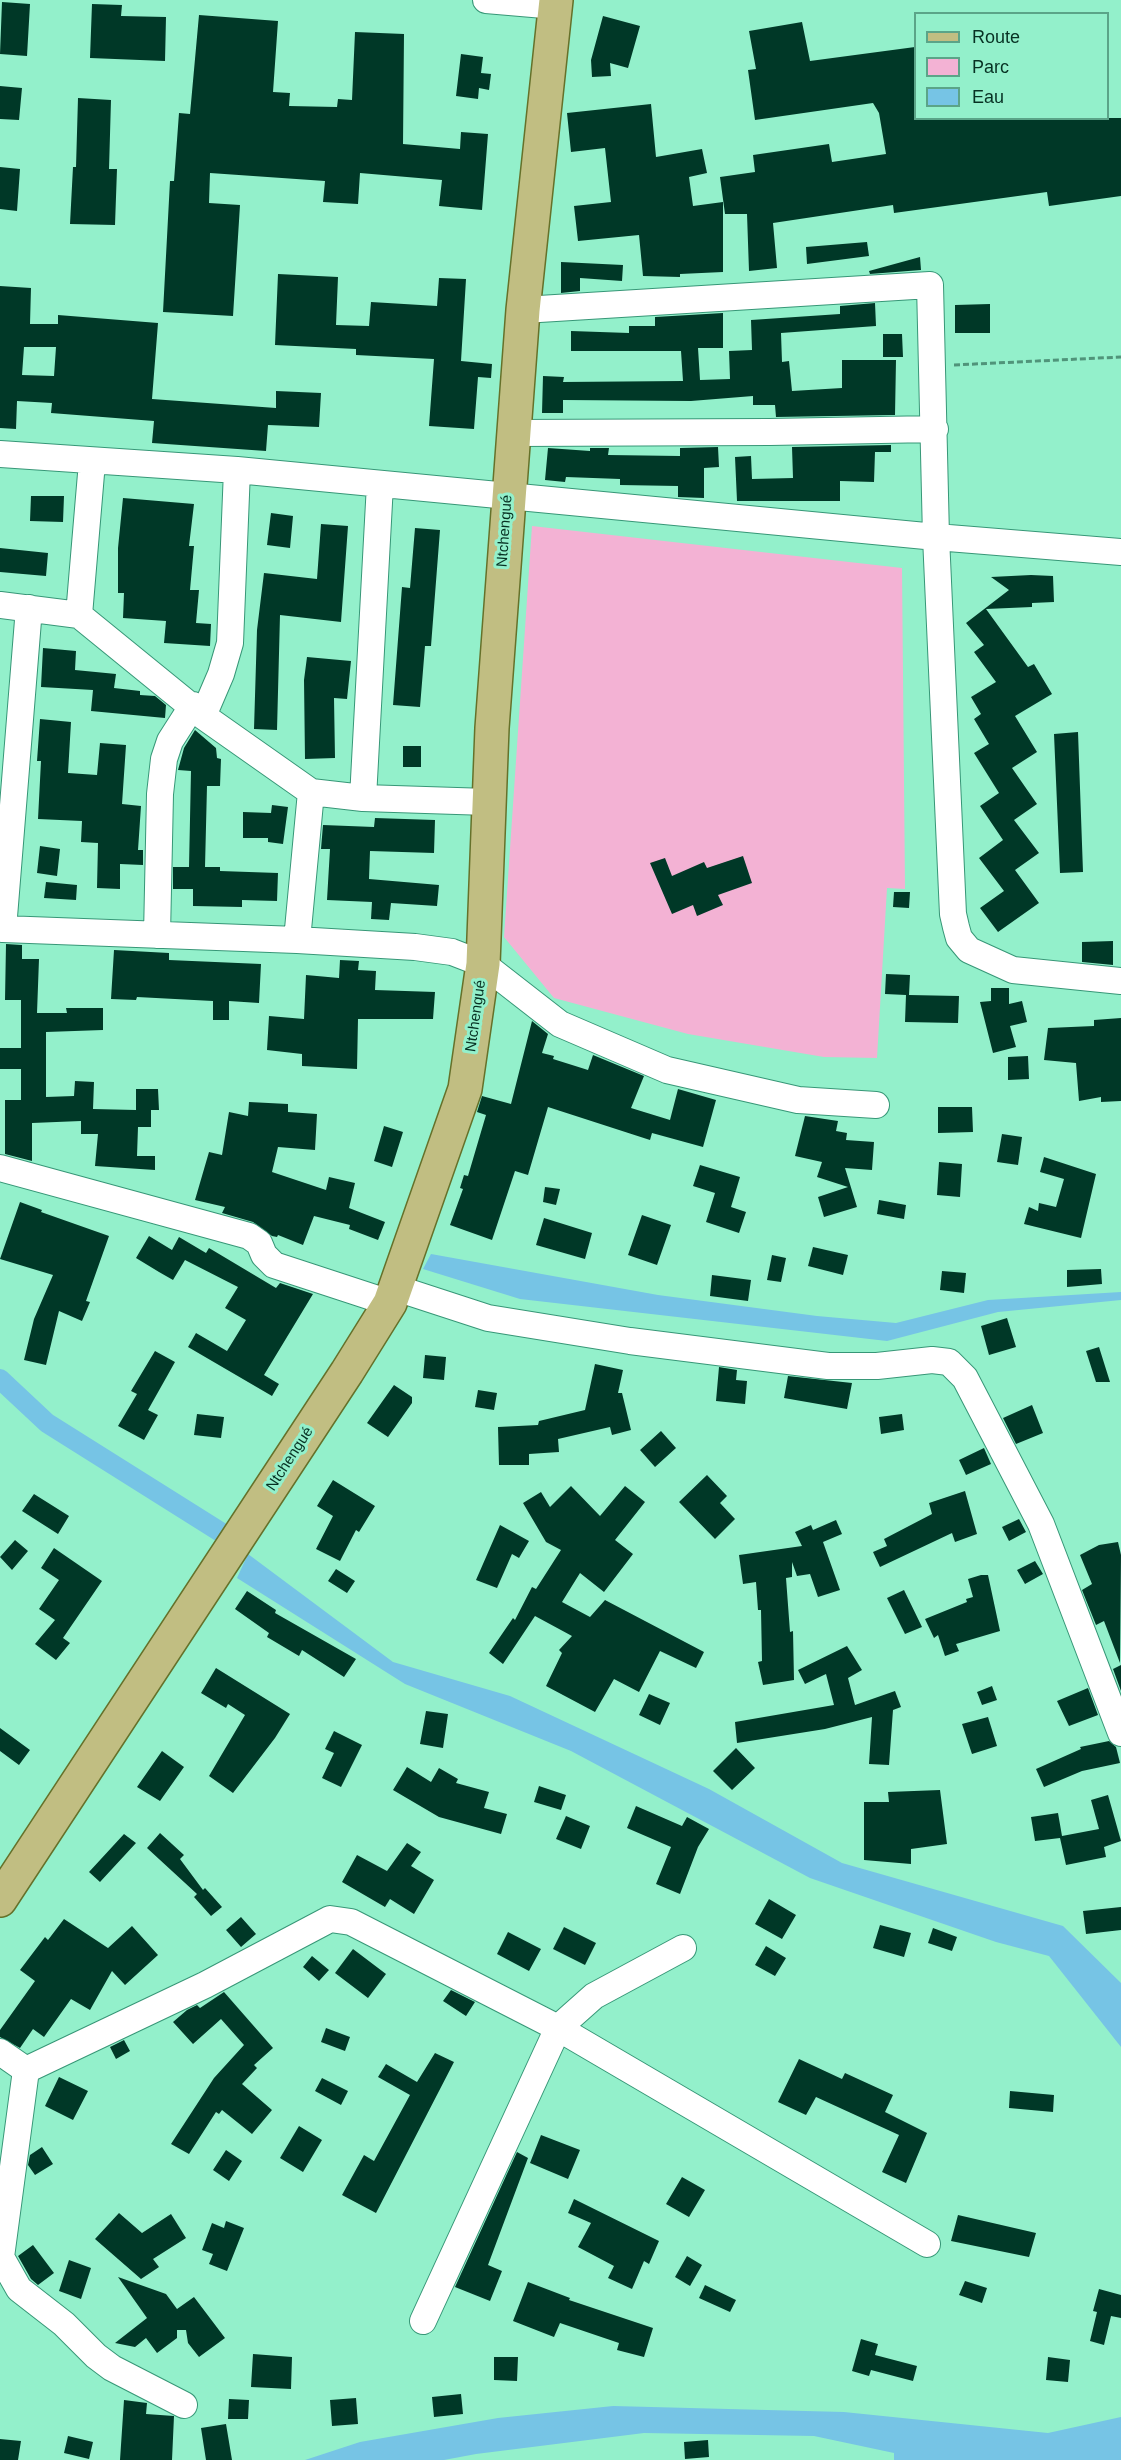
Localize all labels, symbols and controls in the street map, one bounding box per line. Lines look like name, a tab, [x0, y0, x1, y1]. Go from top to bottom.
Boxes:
legend	[914, 12, 1109, 120]
text: Route	[972, 27, 1020, 47]
text: Parc	[972, 57, 1009, 77]
text: Eau	[972, 87, 1004, 107]
street label: Ntchengué	[493, 494, 517, 568]
street label: Ntchengué	[462, 979, 490, 1053]
street label: Ntchengué	[263, 1424, 317, 1494]

